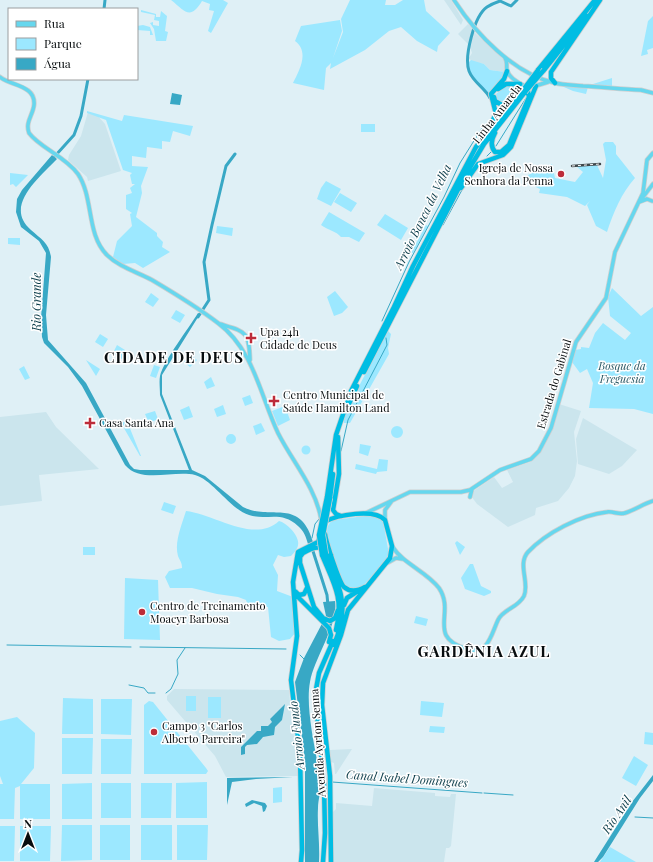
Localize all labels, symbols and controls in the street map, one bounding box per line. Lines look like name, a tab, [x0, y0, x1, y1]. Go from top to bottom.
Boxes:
legend	[8, 8, 138, 80]
text: Rua	[44, 15, 65, 31]
text: Parque	[44, 35, 82, 51]
text: Água	[43, 55, 71, 71]
street label: Linha Amarela	[469, 81, 525, 146]
place label: Igreja de Nossa Senhora da Penna	[464, 160, 554, 188]
water label: Arroio Banca da Velha	[389, 161, 455, 274]
marker: Igreja de Nossa Senhora da Penna	[556, 169, 566, 179]
water label: Rio Grande	[28, 273, 44, 332]
place label: Upa 24h Cidade de Deus	[260, 324, 337, 352]
marker: Upa 24h Cidade de Deus	[245, 332, 257, 344]
street label: Estrada do Gabinal	[533, 337, 574, 431]
district label: CIDADE DE DEUS	[104, 347, 244, 367]
park label: Bosque da Freguesia	[597, 358, 646, 386]
place label: Centro Municipal de Saúde Hamilton Land	[283, 387, 390, 415]
marker: Centro Municipal de Saúde Hamilton Land	[268, 395, 280, 407]
place label: Casa Santa Ana	[99, 415, 174, 430]
marker: Casa Santa Ana	[84, 417, 96, 429]
place label: Centro de Treinamento Moacyr Barbosa	[150, 598, 266, 626]
marker: Centro de Treinamento Moacyr Barbosa	[137, 607, 147, 617]
district label: GARDÊNIA AZUL	[418, 641, 550, 661]
street label: Avenida Ayrton Senna	[306, 688, 329, 799]
water label: Arroio Fundo	[284, 700, 308, 772]
place label: Campo 3 "Carlos Alberto Parreira"	[161, 718, 245, 746]
marker: Campo 3 "Carlos Alberto Parreira"	[149, 727, 159, 737]
water label: Canal Isabel Domingues	[346, 766, 469, 790]
water label: Rio Anil	[597, 792, 635, 837]
north arrow	[8, 814, 48, 854]
text: N	[24, 816, 32, 831]

